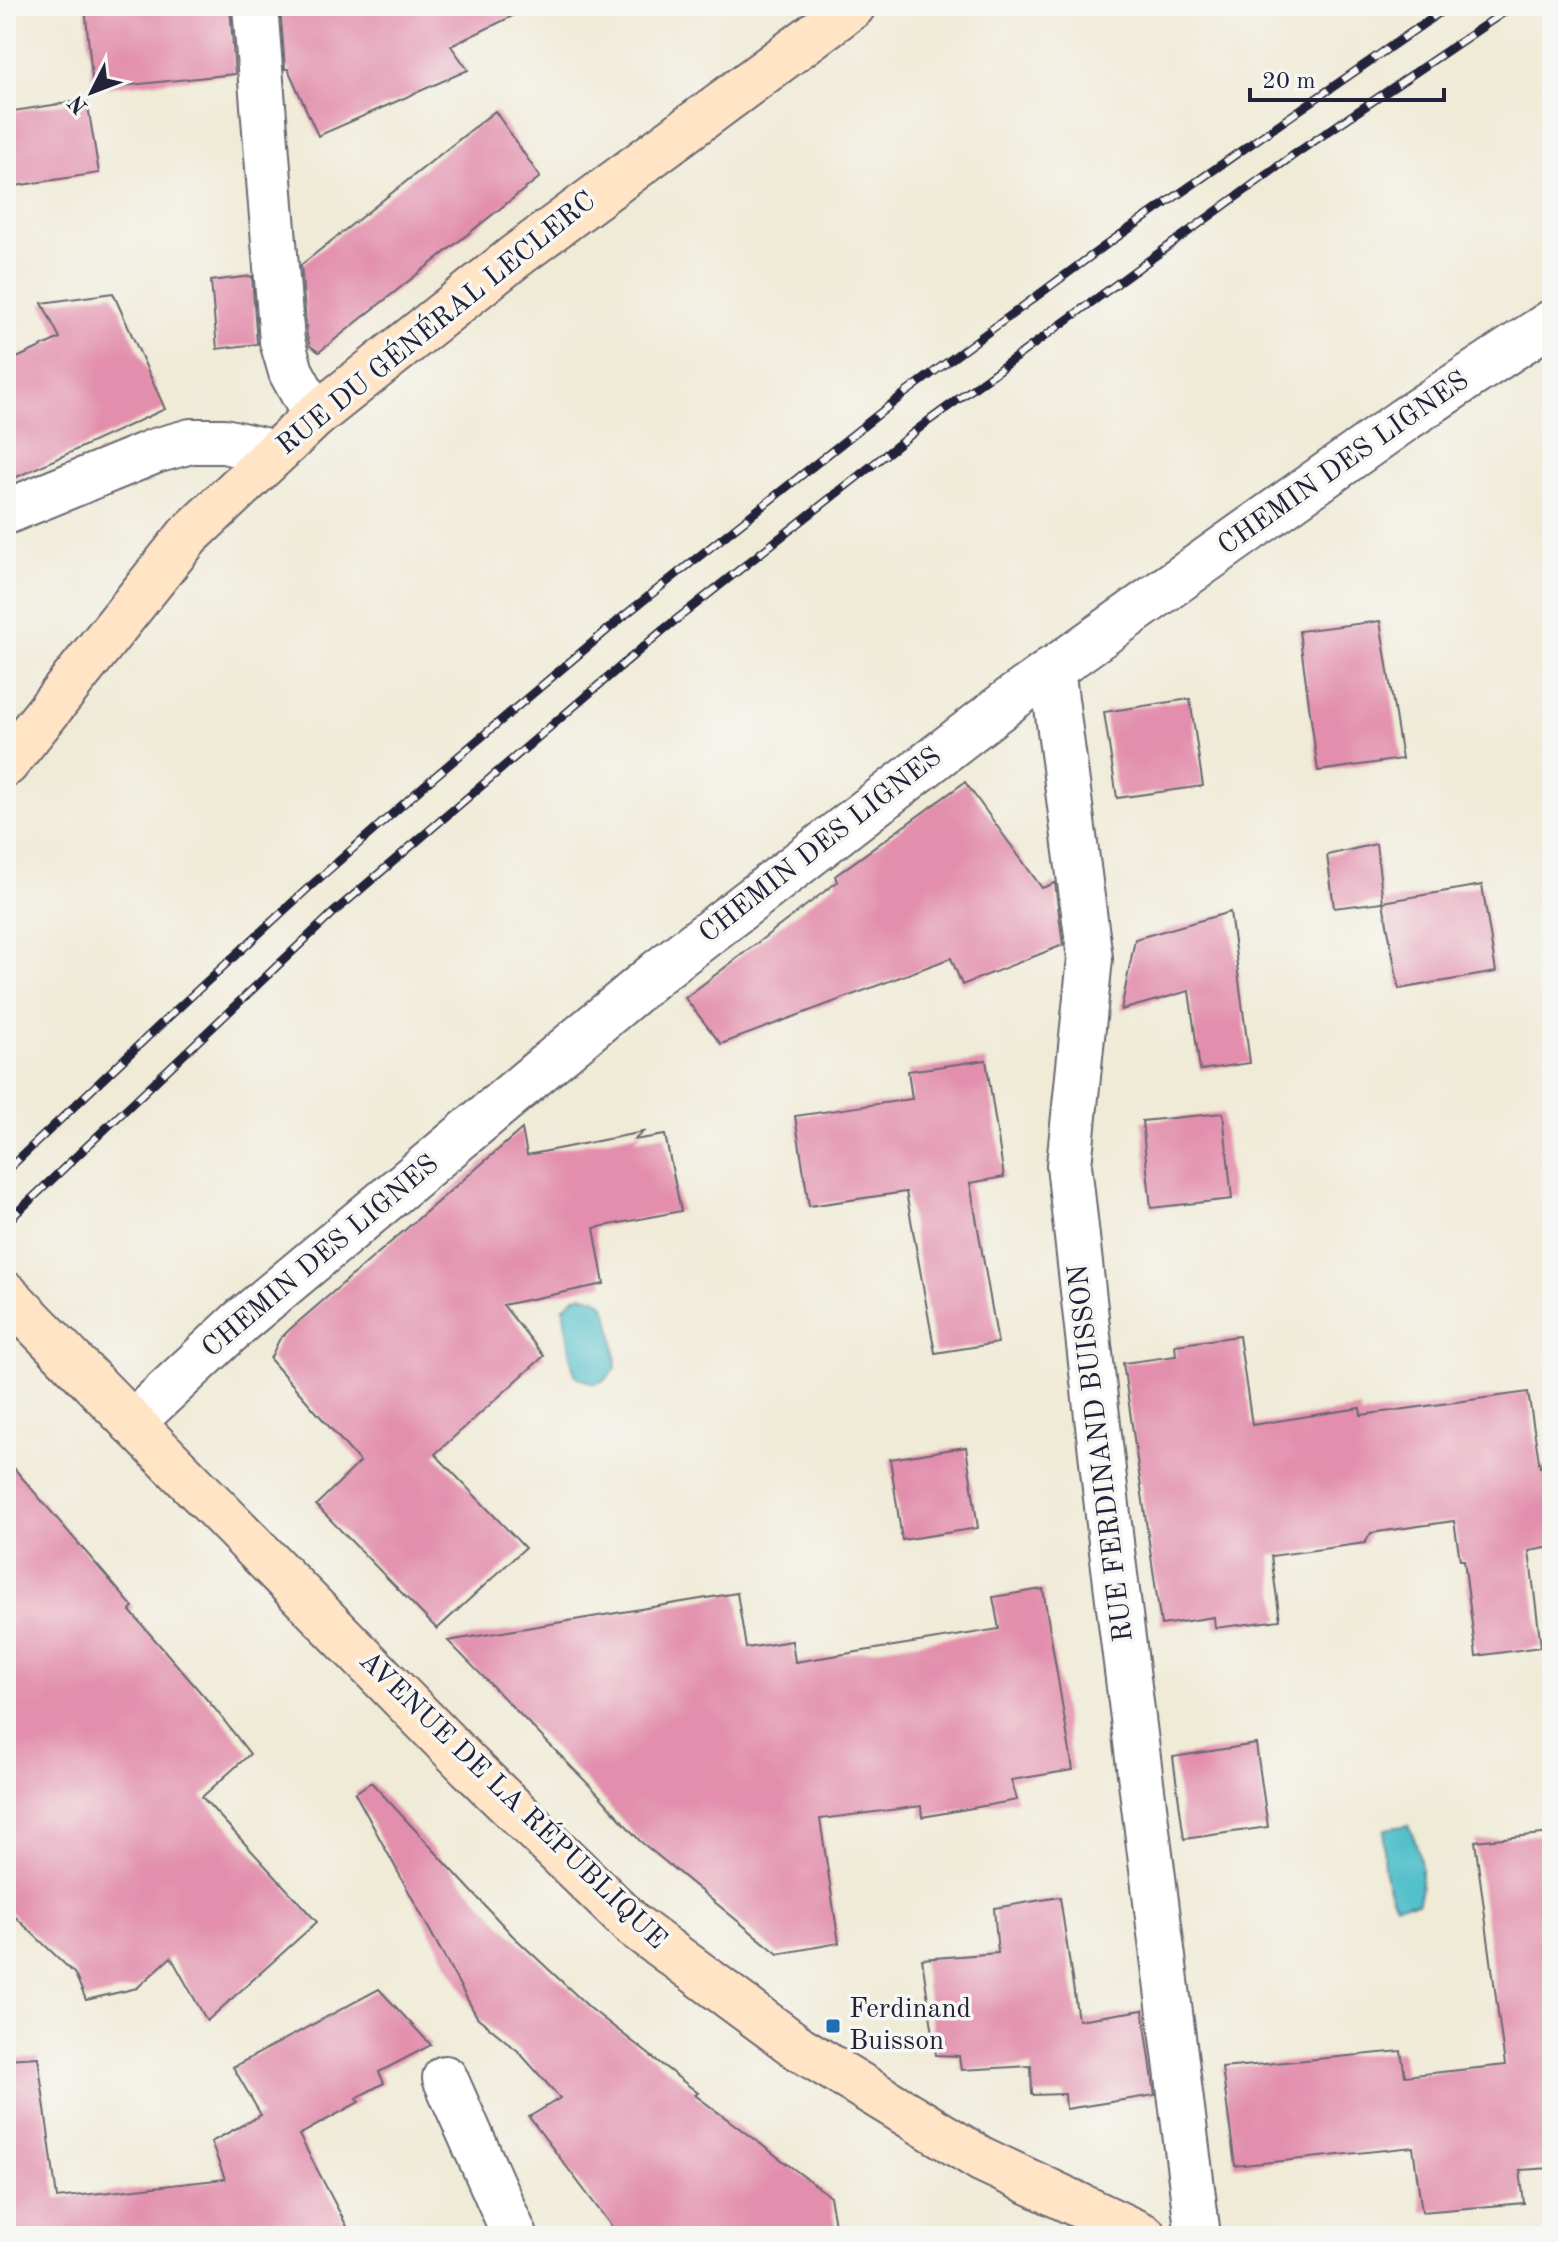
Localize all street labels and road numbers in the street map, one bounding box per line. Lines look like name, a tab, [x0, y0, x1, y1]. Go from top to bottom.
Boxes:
street label: RUE DU GÉNÉRAL LECLERC	[269, 183, 601, 461]
street label: CHEMIN DES LIGNES	[1214, 367, 1474, 561]
street label: CHEMIN DES LIGNES	[695, 743, 947, 949]
street label: CHEMIN DES LIGNES	[198, 1150, 444, 1364]
street label: RUE FERDINAND BUISSON	[1065, 1263, 1139, 1643]
street label: AVENUE DE LA RÉPUBLIQUE	[353, 1643, 674, 1955]

